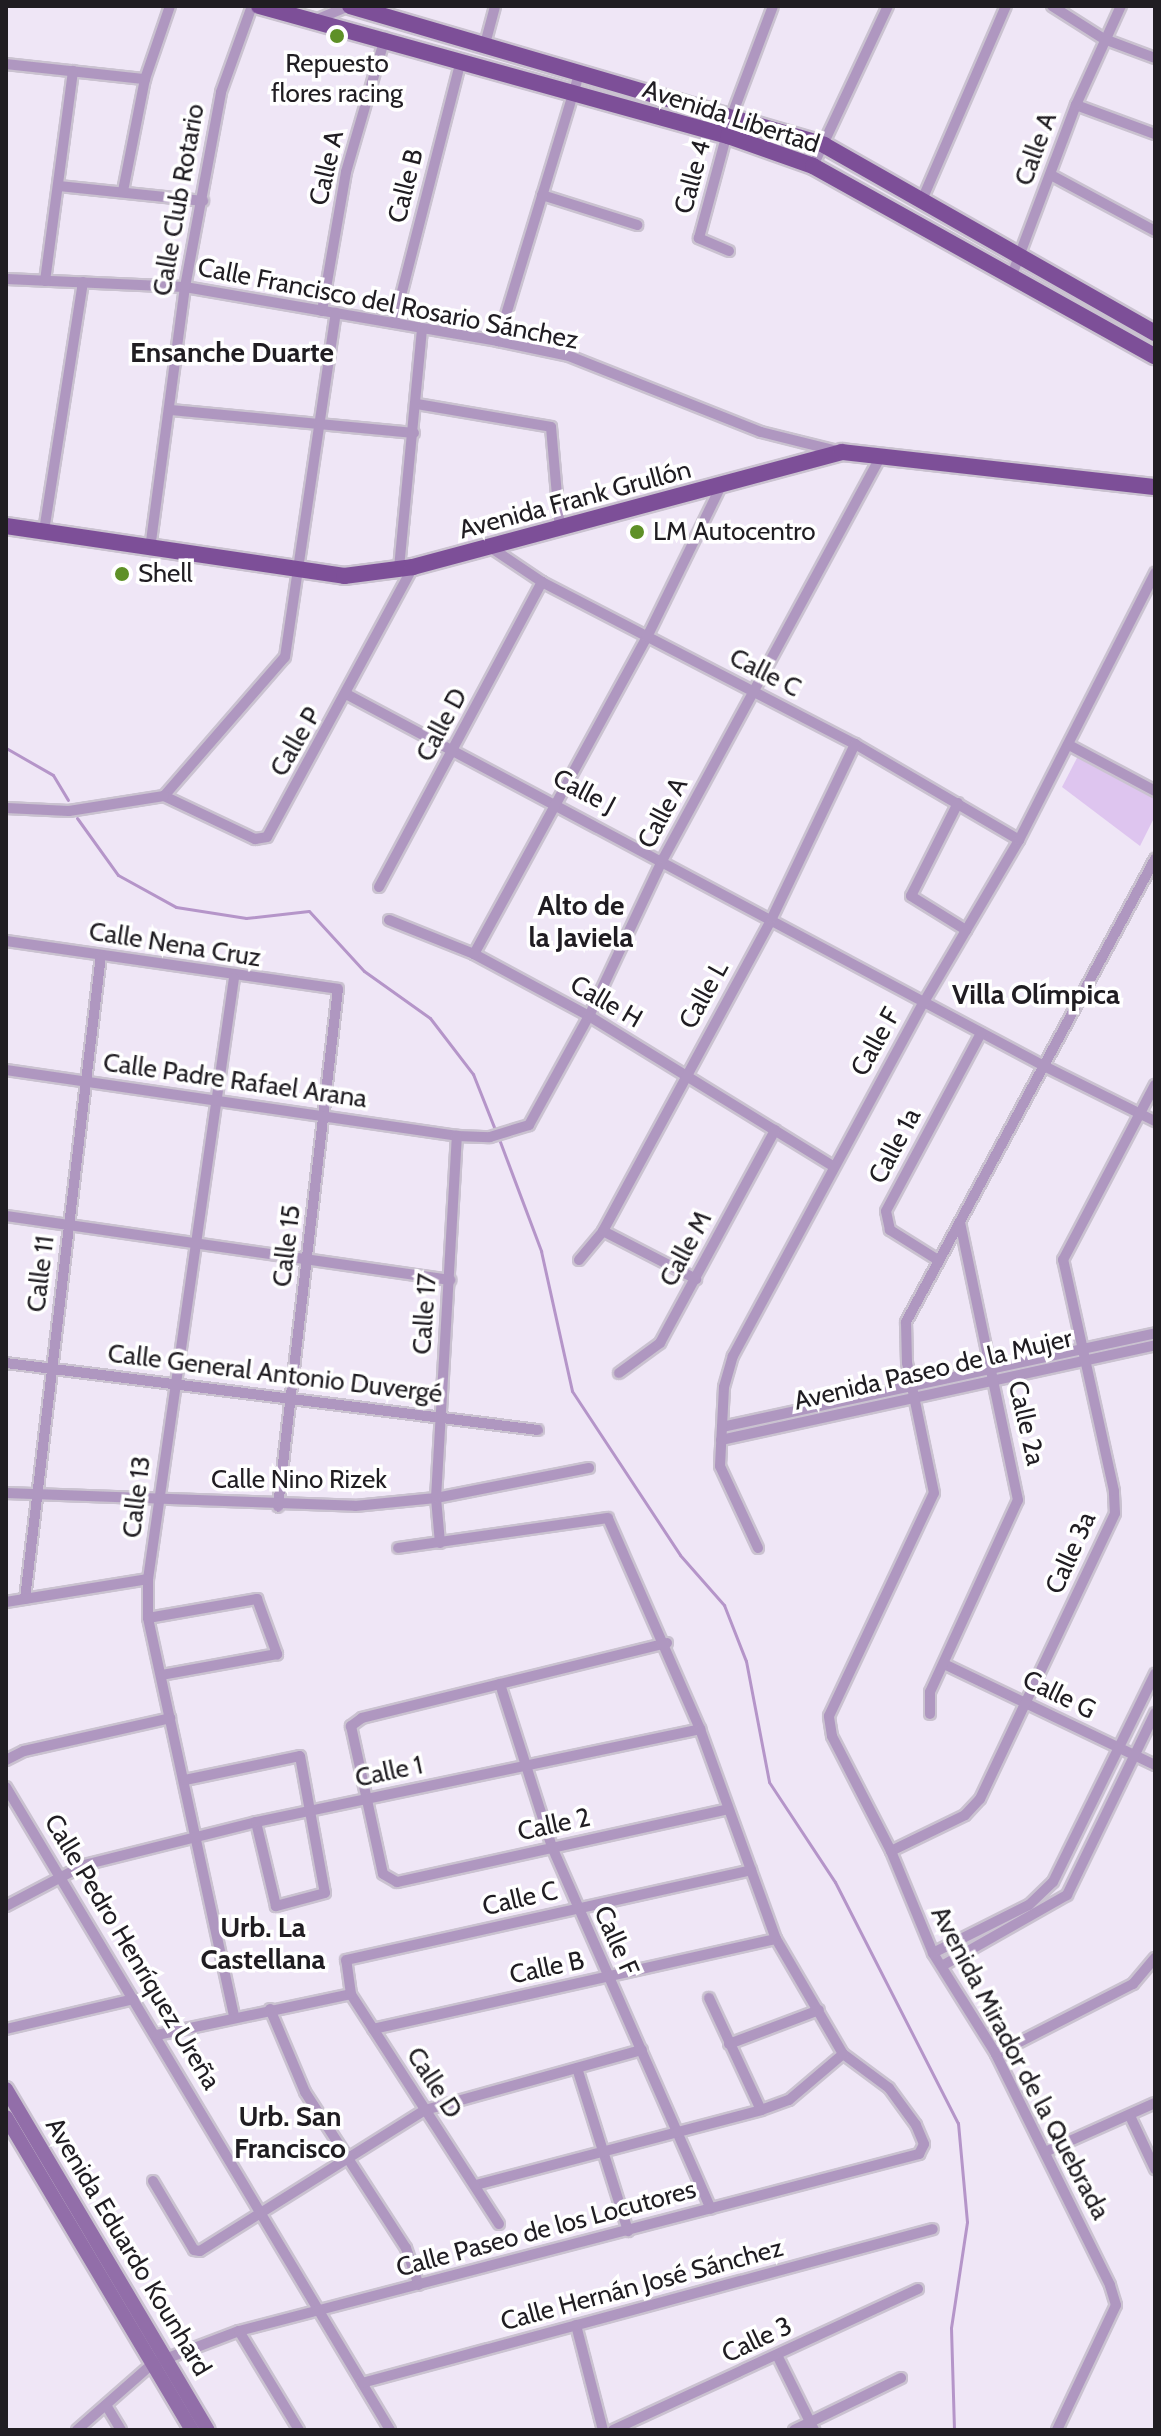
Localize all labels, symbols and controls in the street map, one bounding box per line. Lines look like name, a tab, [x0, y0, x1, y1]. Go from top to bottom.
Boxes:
marker: Repuesto flores racing	[328, 27, 346, 45]
place label: Repuesto flores racing	[271, 48, 403, 110]
street label: Avenida Libertad	[639, 74, 823, 160]
street label: Calle Club Rotario	[147, 102, 211, 298]
street label: Calle A	[1008, 108, 1064, 190]
street label: Calle A	[303, 128, 351, 208]
street label: Calle 4	[668, 137, 718, 217]
street label: Calle B	[382, 146, 430, 226]
street label: Calle Francisco del Rosario Sánchez	[195, 252, 581, 356]
district label: Ensanche Duarte	[130, 335, 334, 369]
street label: Avenida Frank Grullón	[456, 454, 694, 546]
place label: LM Autocentro	[653, 516, 815, 548]
marker: LM Autocentro	[628, 523, 646, 541]
place label: Shell	[138, 558, 193, 590]
marker: Shell	[113, 565, 131, 583]
street label: Calle C	[724, 642, 806, 704]
street label: Calle D	[410, 683, 474, 767]
street label: Calle P	[264, 702, 328, 782]
street label: Calle J	[547, 763, 621, 821]
street label: Calle A	[631, 772, 695, 854]
district label: Alto de la Javiela	[529, 888, 633, 954]
street label: Calle Nena Cruz	[87, 916, 263, 974]
street label: Calle L	[673, 956, 735, 1034]
street label: Calle H	[564, 969, 648, 1035]
district label: Villa Olímpica	[952, 977, 1120, 1011]
street label: Calle F	[845, 1002, 907, 1082]
street label: Calle Padre Rafael Arana	[101, 1047, 369, 1115]
street label: Calle 1a	[862, 1103, 928, 1189]
street label: Calle 15	[266, 1203, 308, 1289]
street label: Calle M	[653, 1206, 719, 1292]
street label: Calle 11	[21, 1234, 61, 1314]
street label: Calle 17	[407, 1272, 443, 1356]
street label: Avenida Paseo de la Mujer	[791, 1323, 1075, 1417]
street label: Calle General Antonio Duvergé	[106, 1338, 444, 1410]
street label: Calle 2a	[1001, 1378, 1051, 1468]
street label: Calle 13	[116, 1454, 158, 1540]
street label: Calle Nino Rizek	[211, 1464, 387, 1496]
street label: Calle 3a	[1039, 1507, 1103, 1599]
street label: Calle G	[1017, 1664, 1101, 1726]
street label: Calle 1	[352, 1750, 426, 1794]
street label: Calle 2	[515, 1802, 593, 1848]
street label: Calle Pedro Henríquez Ureña	[37, 1809, 227, 2095]
street label: Calle C	[480, 1875, 560, 1923]
street label: Calle F	[587, 1901, 645, 1981]
street label: Avenida Mirador de la Quebrada	[924, 1901, 1116, 2225]
district label: Urb. La Castellana	[201, 1910, 325, 1976]
street label: Calle B	[507, 1945, 587, 1991]
street label: Calle D	[399, 2042, 469, 2124]
district label: Urb. San Francisco	[234, 2099, 346, 2165]
street label: Avenida Eduardo Kounhard	[38, 2112, 218, 2382]
street label: Calle Paseo de los Locutores	[393, 2174, 699, 2284]
street label: Calle Hernán José Sánchez	[497, 2232, 787, 2338]
street label: Calle 3	[717, 2310, 797, 2370]

